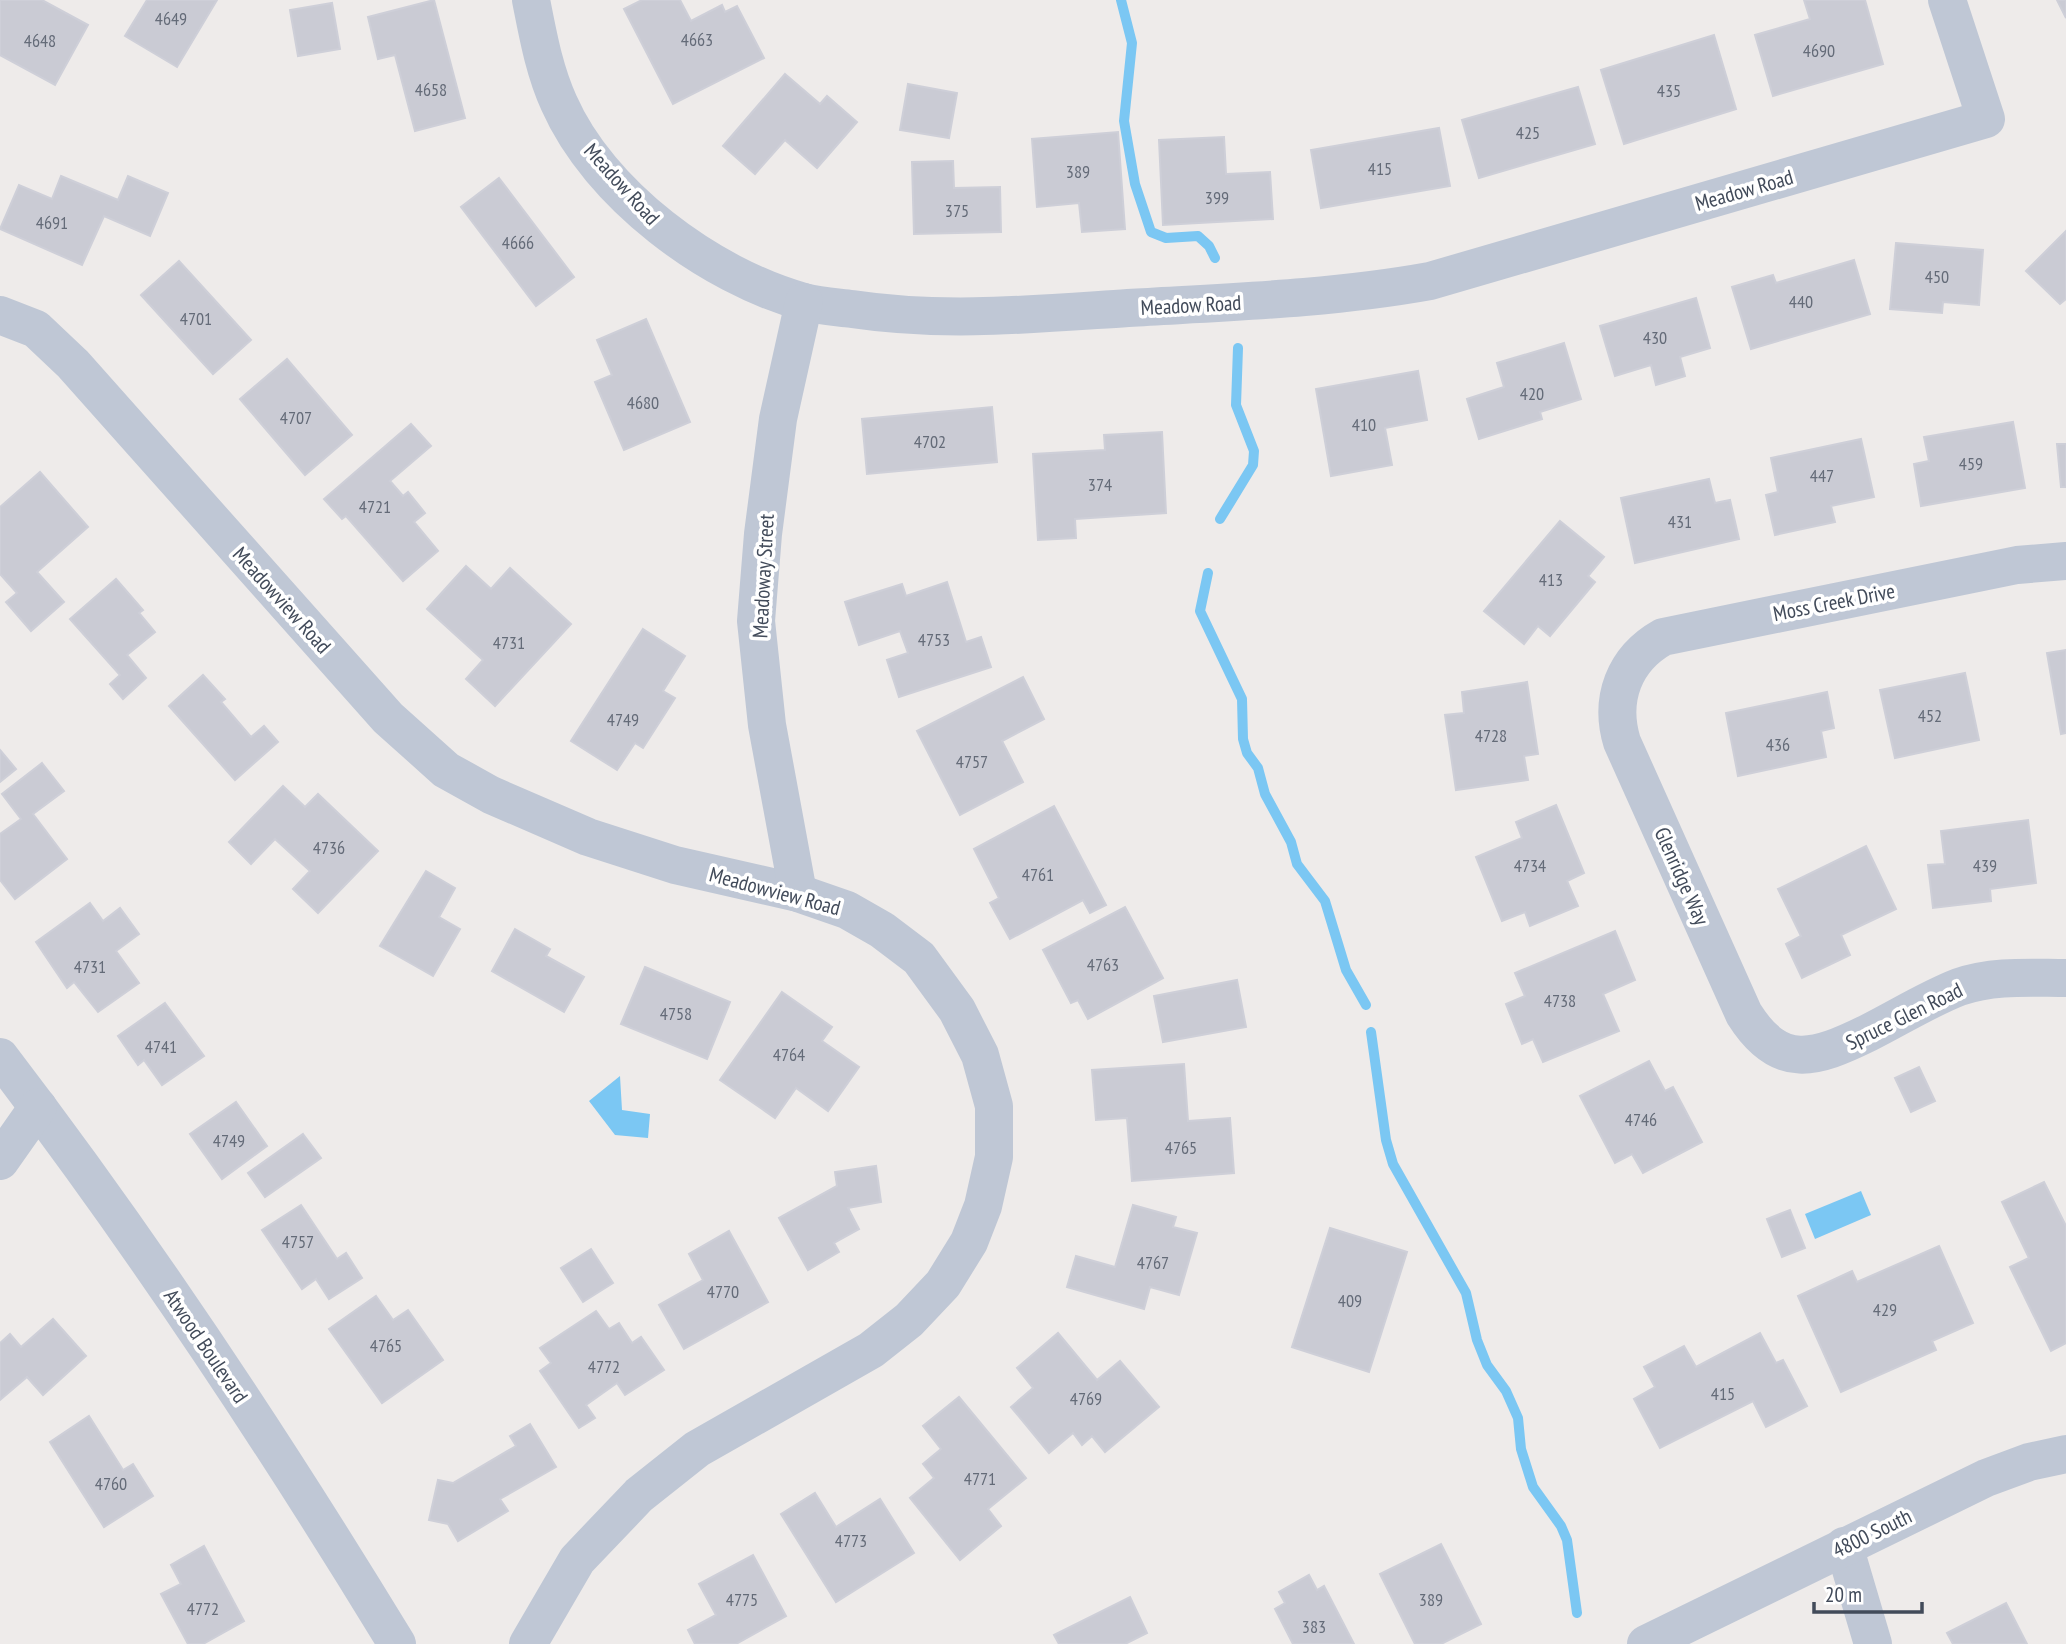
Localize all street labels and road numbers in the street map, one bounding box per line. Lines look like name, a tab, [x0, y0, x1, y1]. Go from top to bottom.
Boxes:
street label: Meadow Road	[578, 138, 666, 230]
street label: Meadow Road	[1692, 163, 1796, 217]
street label: Meadow Road	[1140, 289, 1242, 321]
street label: Meadoway Street	[746, 513, 780, 639]
street label: Meadowview Road	[227, 541, 337, 659]
street label: Moss Creek Drive	[1771, 577, 1897, 627]
street label: Glenridge Way	[1649, 823, 1716, 929]
street label: Meadowview Road	[707, 861, 843, 921]
street label: Spruce Glen Road	[1841, 976, 1967, 1056]
street label: Atwood Boulevard	[158, 1284, 254, 1408]
street label: 4800 South	[1828, 1502, 1916, 1564]

